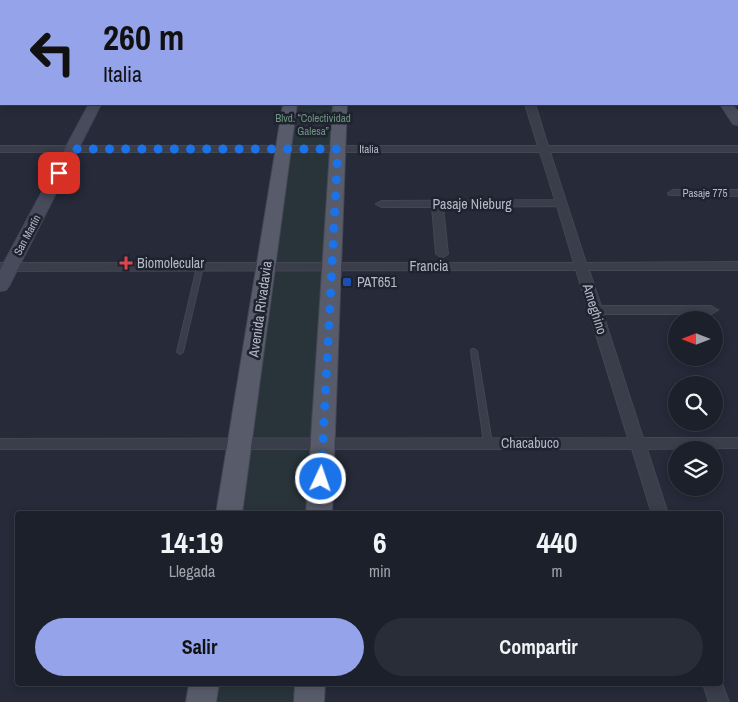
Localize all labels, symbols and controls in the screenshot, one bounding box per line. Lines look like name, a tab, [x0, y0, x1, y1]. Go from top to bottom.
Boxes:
text: 260 m	[103, 14, 184, 61]
icon: left	[20, 20, 85, 85]
text: Italia	[103, 59, 142, 89]
park label: Blvd. “Colectividad Galesa”	[275, 111, 351, 138]
street label: Italia	[359, 142, 379, 156]
pin	[38, 152, 80, 194]
icon: arrive	[45, 159, 73, 187]
street label: Pasaje 775	[682, 186, 728, 200]
street label: Pasaje Nieburg	[432, 195, 512, 213]
street label: San Martín	[10, 212, 44, 258]
place label: Biomolecular	[137, 254, 204, 272]
marker: Biomolecular	[119, 256, 133, 270]
street label: Francia	[410, 257, 449, 275]
street label: Avenida Rivadavia	[244, 259, 276, 359]
place label: PAT651	[357, 273, 397, 291]
marker: PAT651	[341, 276, 353, 288]
street label: Ameghino	[578, 280, 611, 337]
north arrow	[668, 311, 722, 366]
map controls	[668, 311, 723, 496]
button: search	[668, 376, 723, 431]
street label: Chacabuco	[501, 434, 559, 452]
button: layers	[668, 441, 723, 496]
position arrow	[294, 452, 346, 504]
text: 14:19	[161, 522, 223, 562]
text: 6	[373, 522, 387, 562]
text: 440	[536, 522, 577, 562]
text: Llegada	[169, 560, 215, 582]
text: min	[369, 560, 391, 582]
text: m	[551, 560, 562, 582]
button: Salir	[35, 618, 364, 676]
button: Compartir	[374, 618, 703, 676]

